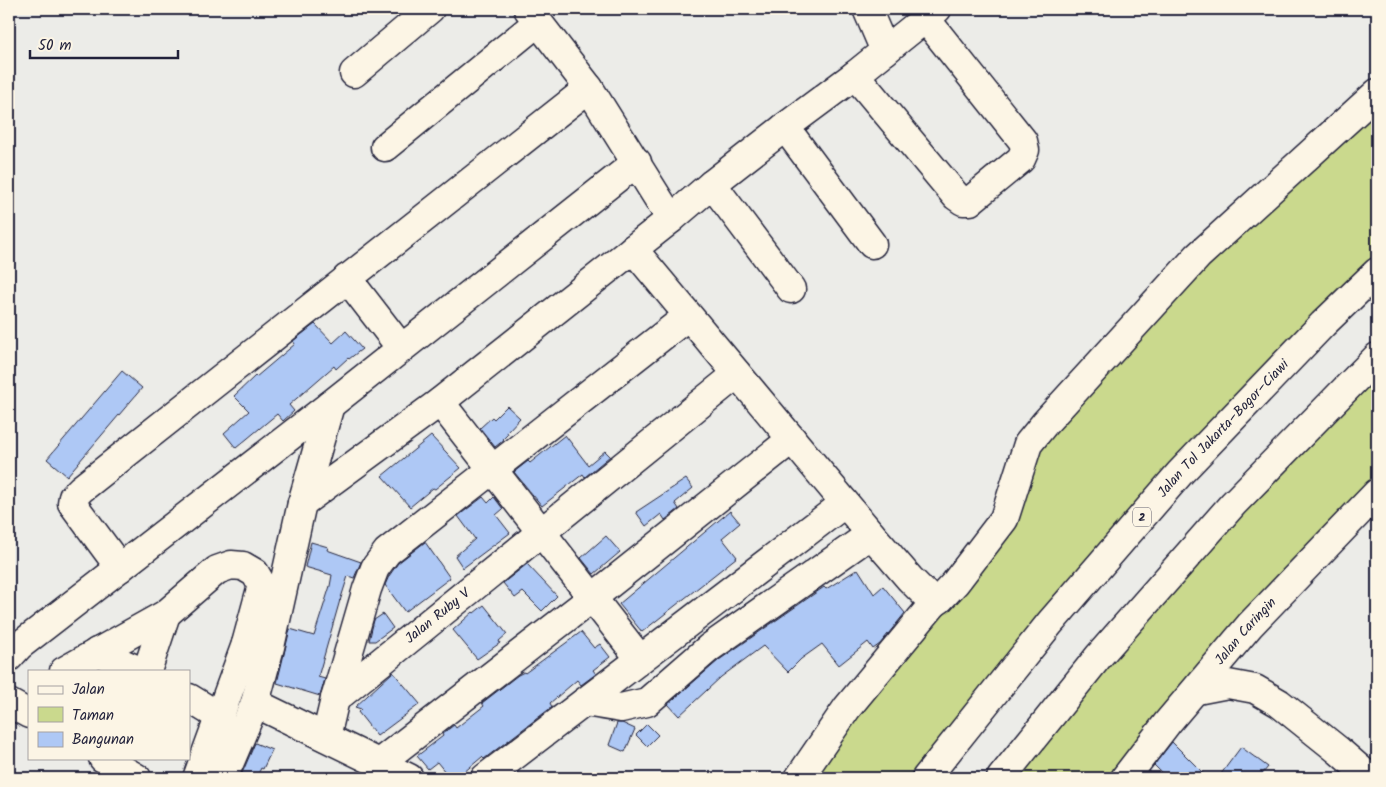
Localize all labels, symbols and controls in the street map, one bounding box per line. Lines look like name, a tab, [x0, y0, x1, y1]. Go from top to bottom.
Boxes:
scale bar	[30, 28, 178, 60]
text: 50 m	[38, 34, 72, 58]
street label: Jalan Tol Jakarta–Bogor–Ciawi	[1152, 354, 1295, 503]
road number: 2	[1133, 508, 1151, 526]
street label: Jalan Ruby V	[400, 582, 476, 649]
street label: Jalan Caringin	[1210, 593, 1282, 670]
legend	[28, 670, 190, 760]
text: Jalan	[72, 678, 105, 702]
text: Taman	[72, 704, 114, 728]
text: Bangunan	[72, 728, 134, 752]

